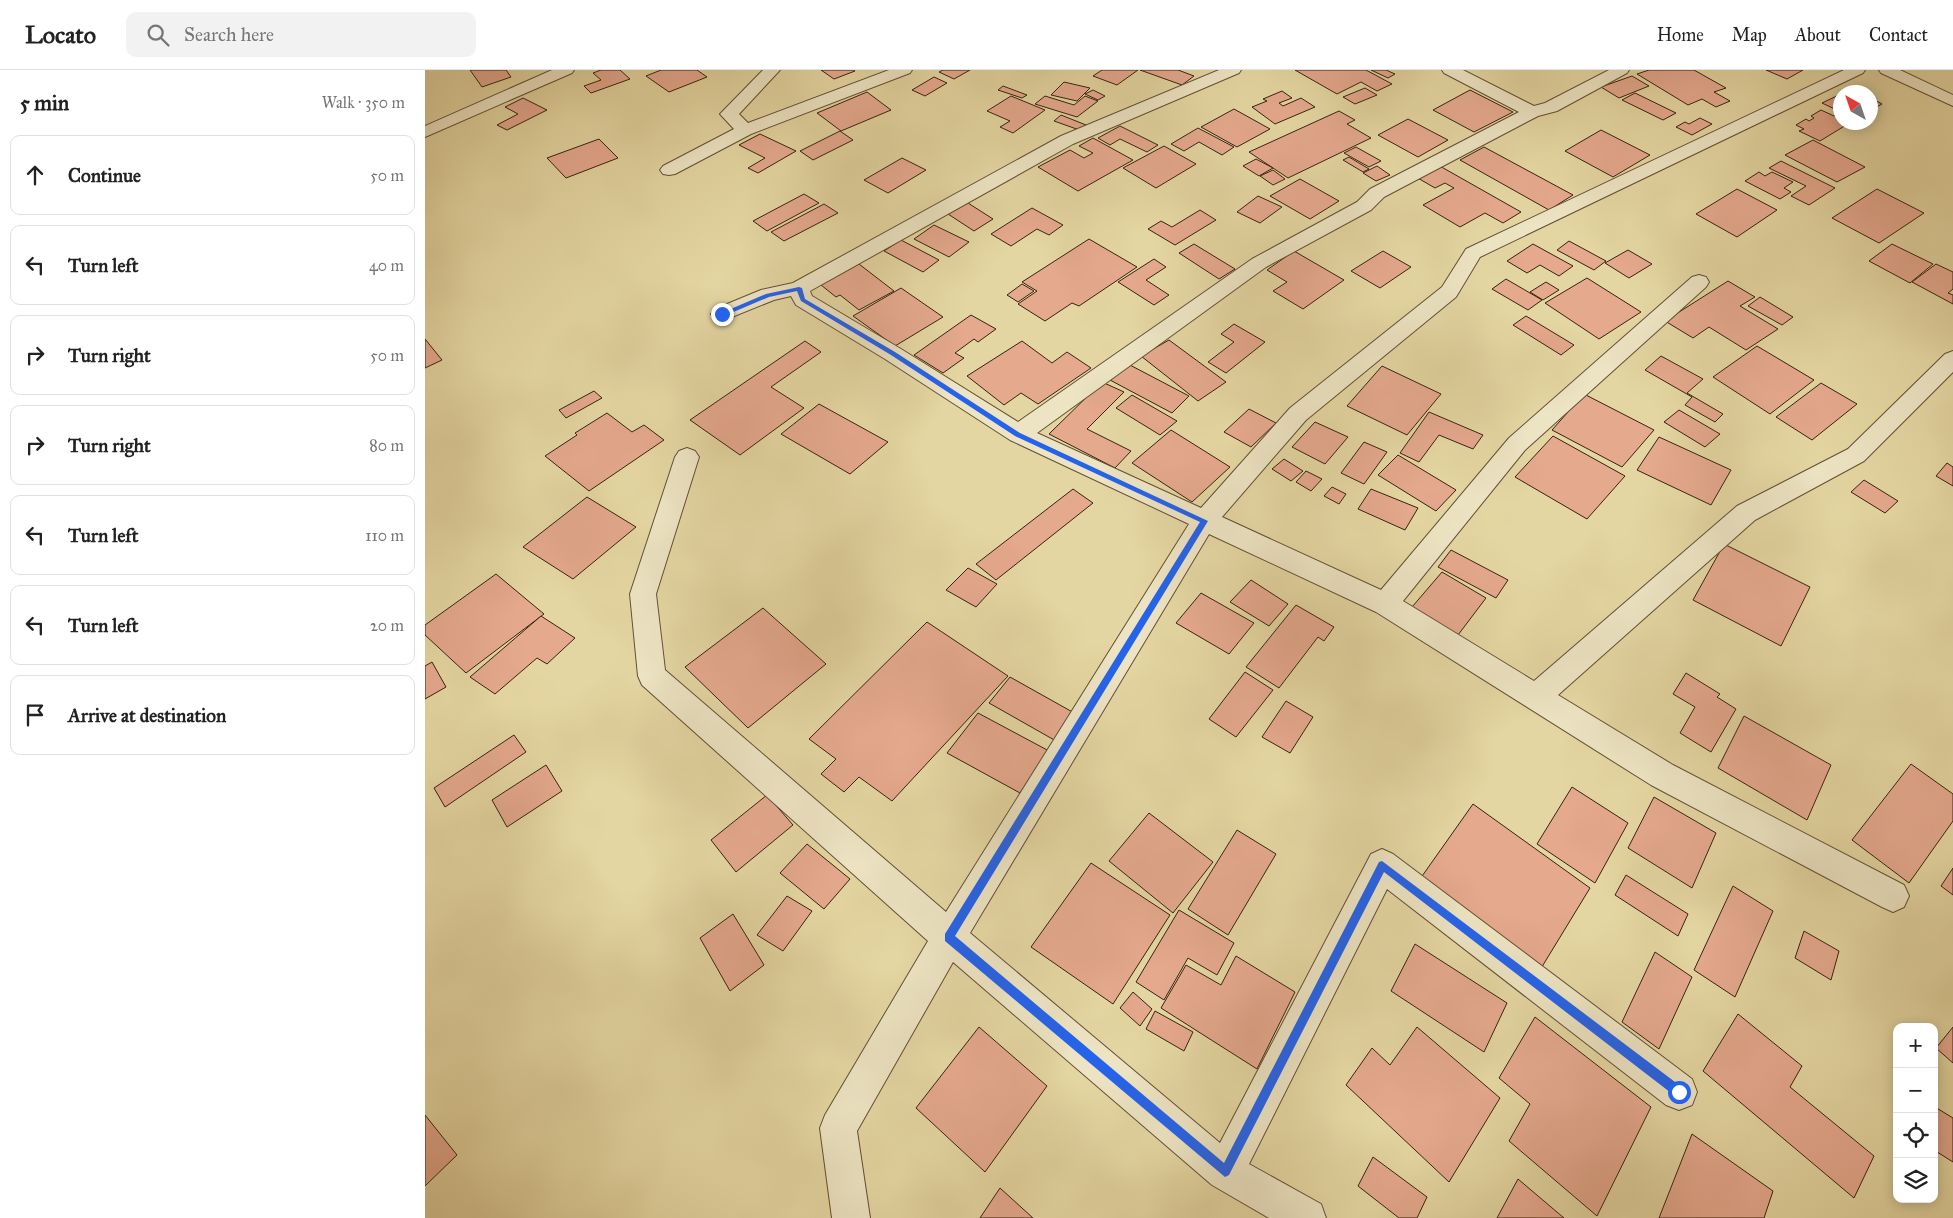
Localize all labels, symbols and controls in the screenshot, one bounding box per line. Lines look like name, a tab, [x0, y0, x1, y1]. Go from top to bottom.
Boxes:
search box	[126, 12, 476, 57]
text: Locato	[25, 20, 96, 50]
icon: search	[144, 21, 172, 49]
text: Search here	[184, 23, 274, 46]
text: Home	[1657, 24, 1704, 46]
text: Map	[1732, 24, 1767, 46]
text: About	[1795, 24, 1841, 46]
text: Contact	[1869, 24, 1928, 46]
north arrow	[1833, 85, 1878, 130]
text: 5 min	[20, 90, 69, 116]
text: Walk · 350 m	[322, 93, 405, 112]
icon: ahead	[21, 161, 49, 189]
text: Continue	[68, 164, 141, 187]
text: 50 m	[370, 166, 404, 185]
icon: left	[21, 251, 49, 279]
text: Turn left	[68, 254, 138, 277]
text: 40 m	[369, 256, 404, 275]
route end	[711, 303, 734, 326]
icon: right	[21, 341, 49, 369]
text: Turn right	[68, 344, 151, 367]
text: 50 m	[370, 346, 404, 365]
icon: right	[21, 431, 49, 459]
text: Turn right	[68, 434, 151, 457]
text: 80 m	[369, 436, 404, 455]
icon: left	[21, 521, 49, 549]
text: Turn left	[68, 524, 138, 547]
text: 110 m	[365, 526, 404, 545]
icon: left	[21, 611, 49, 639]
text: Turn left	[68, 614, 138, 637]
text: 20 m	[370, 616, 404, 635]
icon: arrive	[21, 701, 49, 729]
text: Arrive at destination	[68, 704, 226, 727]
map controls	[1893, 1023, 1938, 1203]
button: +	[1893, 1023, 1938, 1068]
button: −	[1893, 1068, 1938, 1113]
route start	[1668, 1081, 1691, 1104]
button: locate	[1893, 1113, 1938, 1158]
button: layers	[1893, 1158, 1938, 1203]

